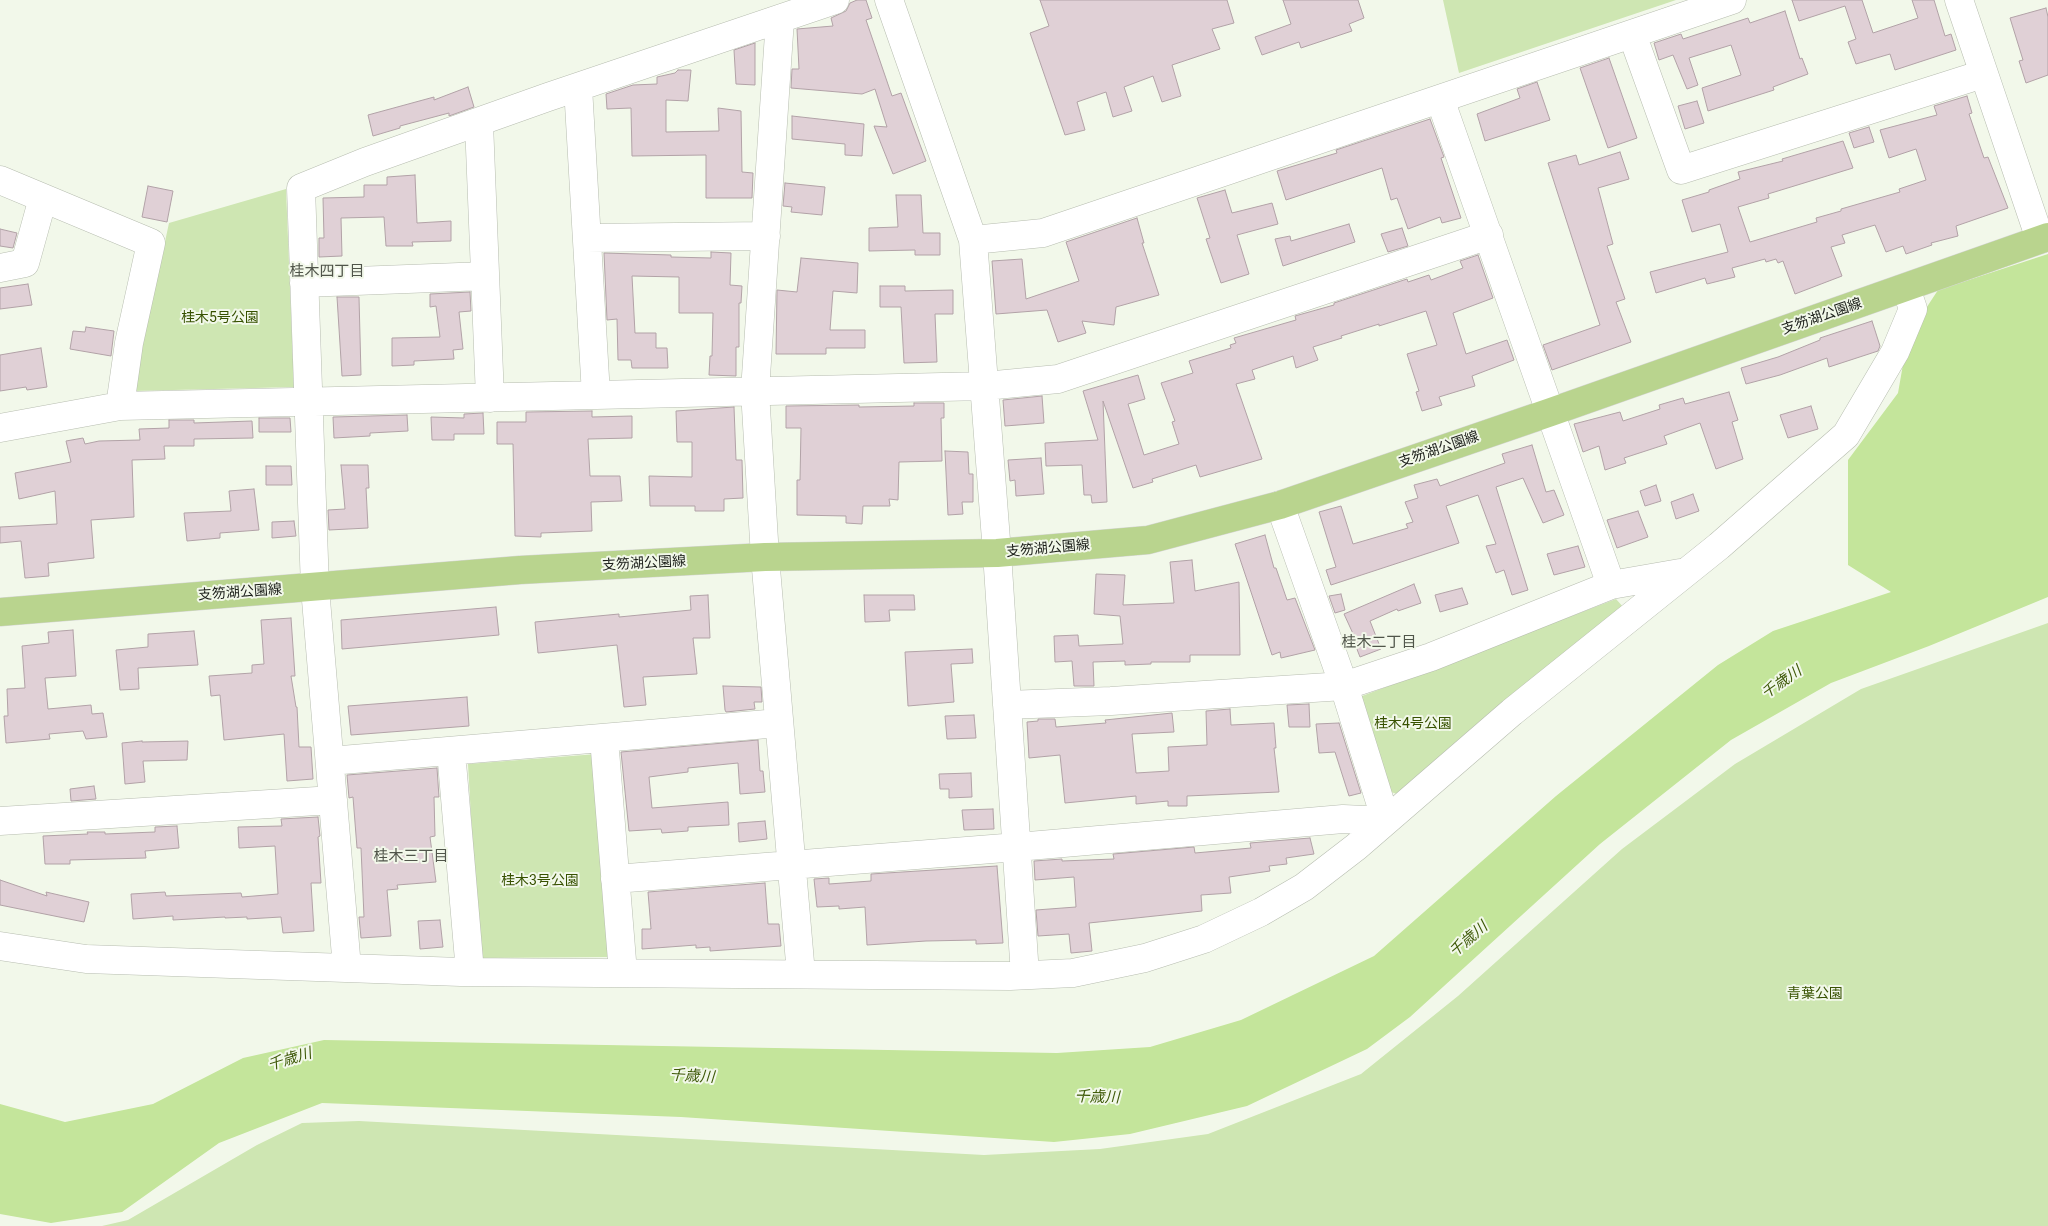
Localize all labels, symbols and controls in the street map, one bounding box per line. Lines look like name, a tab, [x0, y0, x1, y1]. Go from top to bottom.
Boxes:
district label: 桂木四丁目	[290, 263, 364, 281]
street label: 支笏湖公園線	[1780, 295, 1864, 339]
park label: 桂木5号公園	[181, 310, 259, 326]
street label: 支笏湖公園線	[1397, 428, 1481, 472]
street label: 支笏湖公園線	[1005, 537, 1091, 561]
street label: 支笏湖公園線	[602, 553, 686, 575]
street label: 支笏湖公園線	[198, 582, 282, 604]
district label: 桂木二丁目	[1342, 634, 1416, 652]
water label: 千歳川	[1758, 663, 1806, 703]
park label: 桂木4号公園	[1374, 716, 1452, 732]
district label: 桂木三丁目	[374, 848, 448, 866]
park label: 桂木3号公園	[501, 873, 579, 889]
water label: 千歳川	[1446, 918, 1492, 962]
park label: 青葉公園	[1787, 986, 1843, 1002]
water label: 千歳川	[266, 1045, 314, 1075]
water label: 千歳川	[669, 1067, 715, 1087]
water label: 千歳川	[1074, 1089, 1120, 1107]

